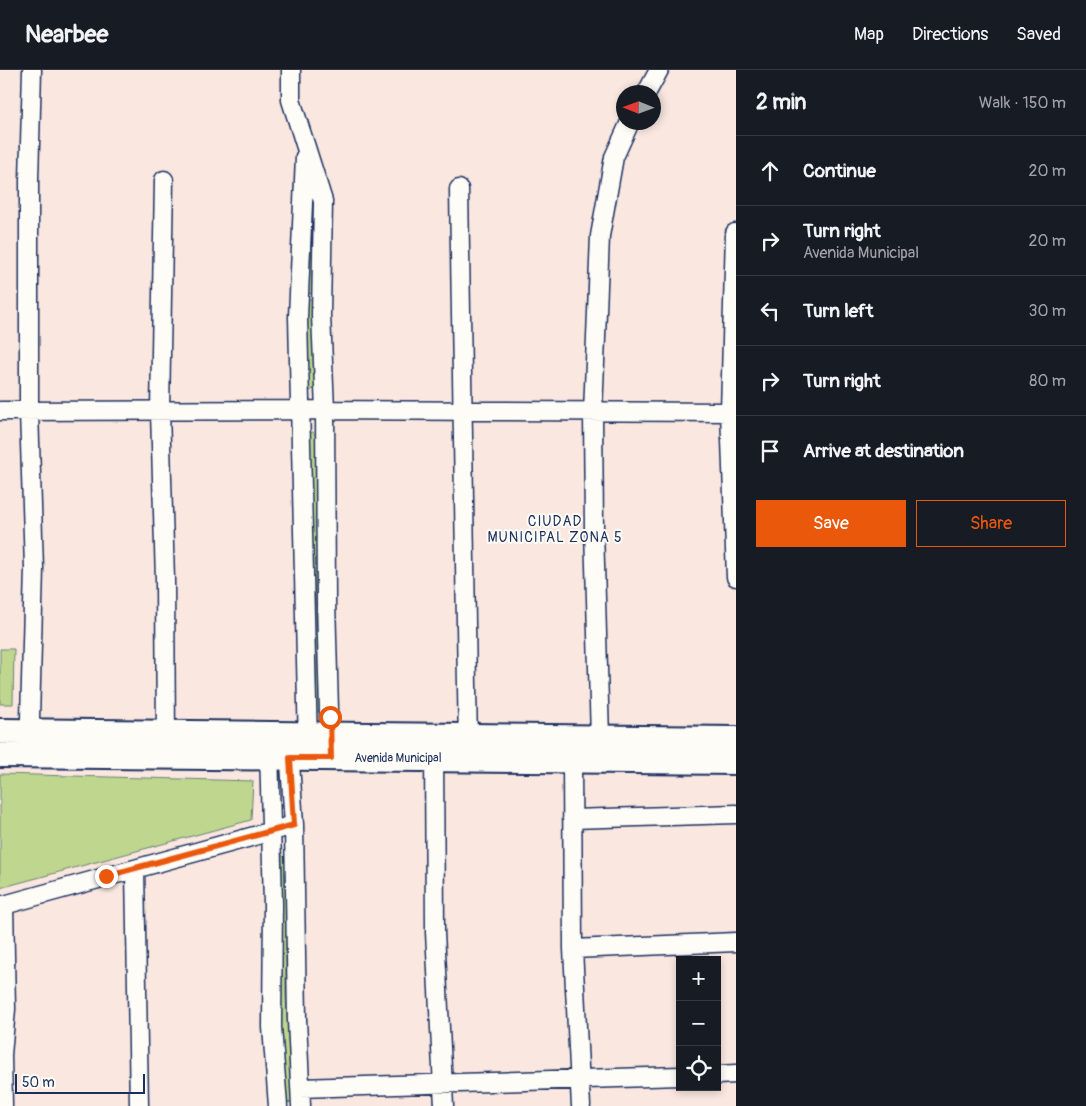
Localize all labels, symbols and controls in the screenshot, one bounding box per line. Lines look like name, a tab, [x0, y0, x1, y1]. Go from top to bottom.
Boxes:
text: Nearbee	[25, 20, 108, 49]
text: Map	[854, 23, 884, 46]
text: Directions	[912, 23, 988, 46]
text: Saved	[1016, 23, 1061, 46]
north arrow	[616, 85, 661, 130]
text: 2 min	[756, 89, 806, 116]
text: Walk · 150 m	[979, 93, 1066, 113]
icon: ahead	[756, 157, 784, 185]
text: Continue	[803, 159, 876, 183]
text: 20 m	[1028, 161, 1066, 181]
text: Turn right	[803, 219, 881, 243]
icon: right	[756, 227, 784, 255]
text: 20 m	[1028, 231, 1066, 251]
text: Avenida Municipal	[803, 243, 919, 263]
icon: left	[756, 297, 784, 325]
text: Turn left	[803, 299, 873, 323]
text: 30 m	[1028, 301, 1066, 321]
icon: right	[756, 367, 784, 395]
text: Turn right	[803, 369, 881, 393]
text: 80 m	[1029, 371, 1066, 391]
icon: arrive	[756, 437, 784, 465]
text: Arrive at destination	[803, 439, 964, 463]
button: Save	[756, 500, 906, 547]
button: Share	[916, 500, 1066, 547]
district label: CIUDAD MUNICIPAL ZONA 5	[487, 513, 623, 546]
route start	[319, 706, 342, 729]
street label: Avenida Municipal	[354, 751, 442, 766]
route end	[95, 865, 118, 888]
map controls	[676, 956, 721, 1091]
button: +	[676, 956, 721, 1001]
button: −	[676, 1001, 721, 1046]
button: locate	[676, 1046, 721, 1091]
scale bar	[15, 1071, 145, 1094]
text: 50 m	[22, 1074, 55, 1091]

